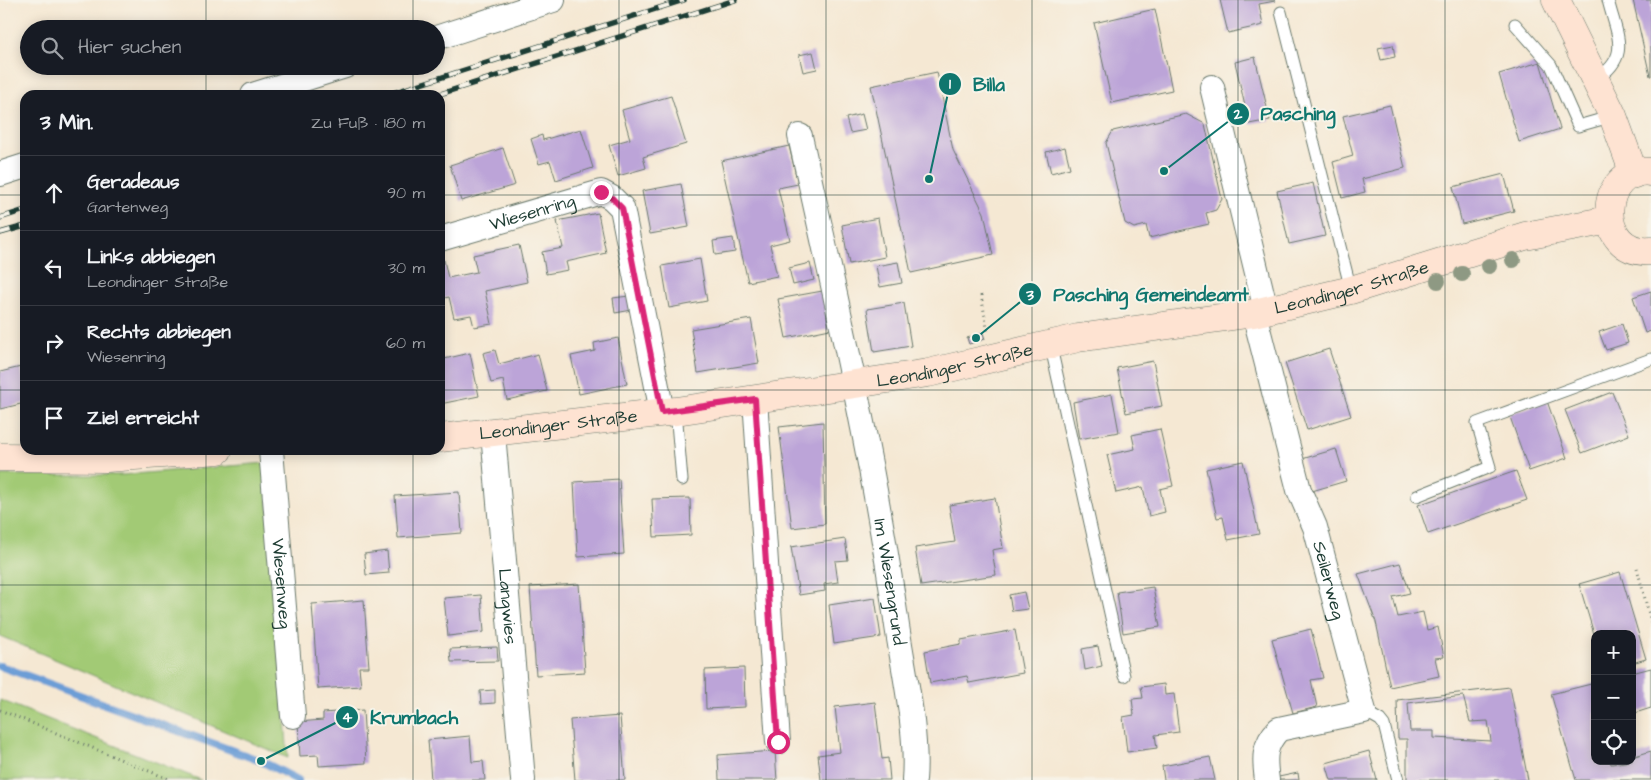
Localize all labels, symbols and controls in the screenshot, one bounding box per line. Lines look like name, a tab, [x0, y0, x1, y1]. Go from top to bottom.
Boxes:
search box	[20, 20, 445, 75]
icon: search	[38, 34, 66, 62]
text: Hier suchen	[78, 34, 181, 61]
callout: Billa	[938, 67, 1015, 101]
text: Billa	[973, 72, 1005, 99]
text: 1	[949, 74, 951, 95]
callout: Pasching	[1225, 97, 1345, 131]
text: Pasching	[1261, 101, 1336, 129]
text: 2	[1233, 104, 1243, 125]
text: 3 Min.	[40, 108, 93, 137]
text: Zu Fuß · 180 m	[311, 112, 425, 134]
text: Geradeaus	[87, 169, 179, 196]
icon: ahead	[40, 179, 68, 207]
route end	[590, 181, 613, 204]
text: 90 m	[387, 182, 425, 204]
street label: Wiesenring	[486, 188, 578, 237]
text: Gartenweg	[87, 196, 168, 218]
text: Links abbiegen	[87, 244, 215, 271]
icon: left	[40, 254, 68, 282]
street label: Leondinger Straße	[1272, 255, 1432, 321]
text: 30 m	[388, 257, 425, 279]
text: Leondinger Straße	[87, 271, 228, 293]
callout: Pasching Gemeindeamt	[1018, 277, 1258, 311]
text: Pasching Gemeindeamt	[1053, 282, 1249, 310]
text: 3	[1025, 285, 1034, 306]
text: Rechts abbiegen	[87, 319, 231, 346]
icon: right	[40, 329, 68, 357]
text: 60 m	[386, 332, 425, 354]
street label: Leondinger Straße	[875, 337, 1036, 394]
text: Wiesenring	[87, 346, 165, 368]
street label: Leondinger Straße	[478, 403, 639, 446]
icon: arrive	[40, 404, 68, 432]
text: Ziel erreicht	[87, 405, 199, 432]
street label: Im Wiesengrund	[867, 517, 912, 647]
street label: Wiesenweg	[265, 537, 298, 630]
street label: Seilerweg	[1306, 538, 1351, 623]
street label: Langwies	[492, 567, 523, 645]
map controls	[1591, 630, 1636, 765]
button: +	[1591, 630, 1636, 675]
button: −	[1591, 675, 1636, 720]
callout: Krumbach	[335, 700, 468, 734]
text: Krumbach	[370, 705, 459, 732]
text: 4	[342, 707, 353, 728]
button: locate	[1591, 720, 1636, 765]
route start	[767, 731, 790, 754]

